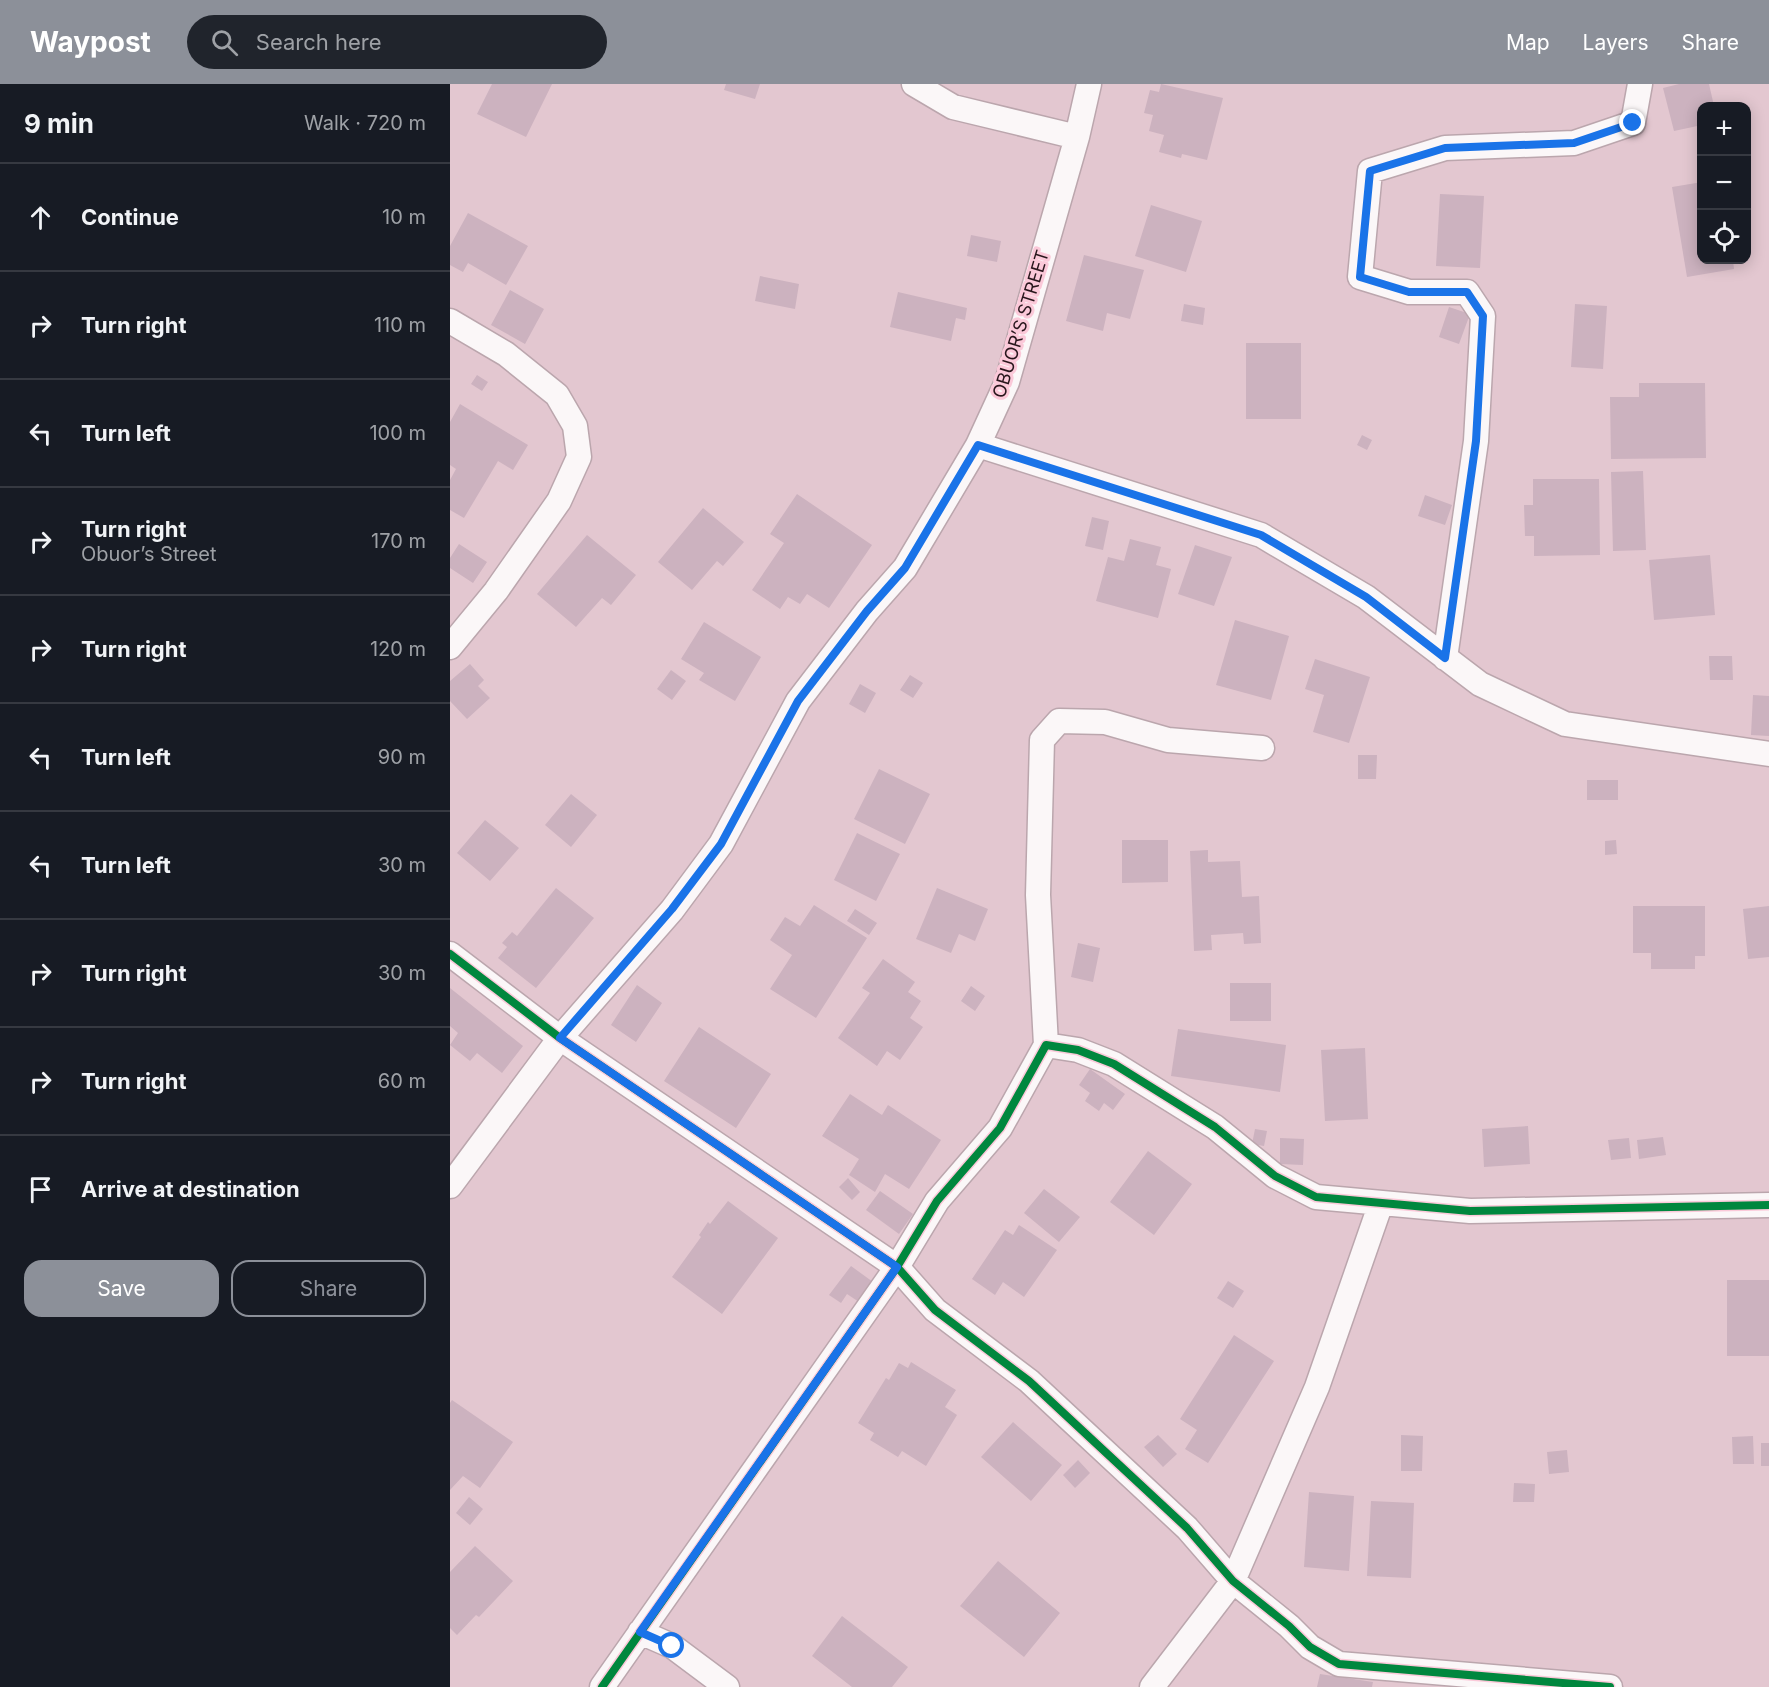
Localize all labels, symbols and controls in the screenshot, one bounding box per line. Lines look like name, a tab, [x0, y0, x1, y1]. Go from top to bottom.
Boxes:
search box	[187, 15, 607, 69]
text: Waypost	[30, 25, 151, 59]
icon: search	[208, 26, 241, 59]
text: Search here	[256, 29, 382, 55]
text: Map	[1506, 30, 1550, 55]
text: Layers	[1583, 30, 1649, 55]
text: Share	[1682, 30, 1739, 55]
map controls	[1697, 102, 1751, 264]
button: +	[1697, 102, 1751, 156]
text: 9 min	[24, 108, 94, 139]
route end	[1619, 109, 1645, 135]
text: Walk · 720 m	[304, 111, 426, 135]
button: −	[1697, 156, 1751, 210]
icon: ahead	[24, 201, 57, 234]
text: Continue	[81, 204, 179, 230]
text: 10 m	[382, 205, 426, 229]
button: locate	[1697, 210, 1751, 264]
street label: OBUOR’S STREET	[988, 247, 1053, 400]
icon: right	[24, 309, 57, 342]
text: Turn right	[81, 312, 187, 338]
text: 110 m	[374, 313, 426, 337]
icon: left	[24, 417, 57, 450]
text: Turn left	[81, 420, 171, 446]
text: 100 m	[369, 421, 426, 445]
text: Turn right	[81, 516, 187, 542]
icon: right	[24, 525, 57, 558]
text: 170 m	[371, 529, 426, 553]
text: Obuor’s Street	[81, 542, 217, 566]
icon: right	[24, 633, 57, 666]
text: Turn right	[81, 636, 187, 662]
text: 120 m	[370, 637, 426, 661]
icon: left	[24, 741, 57, 774]
text: Turn left	[81, 744, 171, 770]
text: 90 m	[378, 745, 426, 769]
icon: left	[24, 849, 57, 882]
text: Turn left	[81, 852, 171, 878]
text: 30 m	[378, 853, 426, 877]
icon: right	[24, 957, 57, 990]
text: Turn right	[81, 960, 187, 986]
text: 30 m	[378, 961, 426, 985]
icon: right	[24, 1065, 57, 1098]
text: Turn right	[81, 1068, 187, 1094]
text: 60 m	[378, 1069, 426, 1093]
icon: arrive	[24, 1173, 57, 1206]
text: Arrive at destination	[81, 1176, 300, 1202]
button: Save	[24, 1260, 219, 1317]
button: Share	[231, 1260, 426, 1317]
route start	[658, 1632, 684, 1658]

